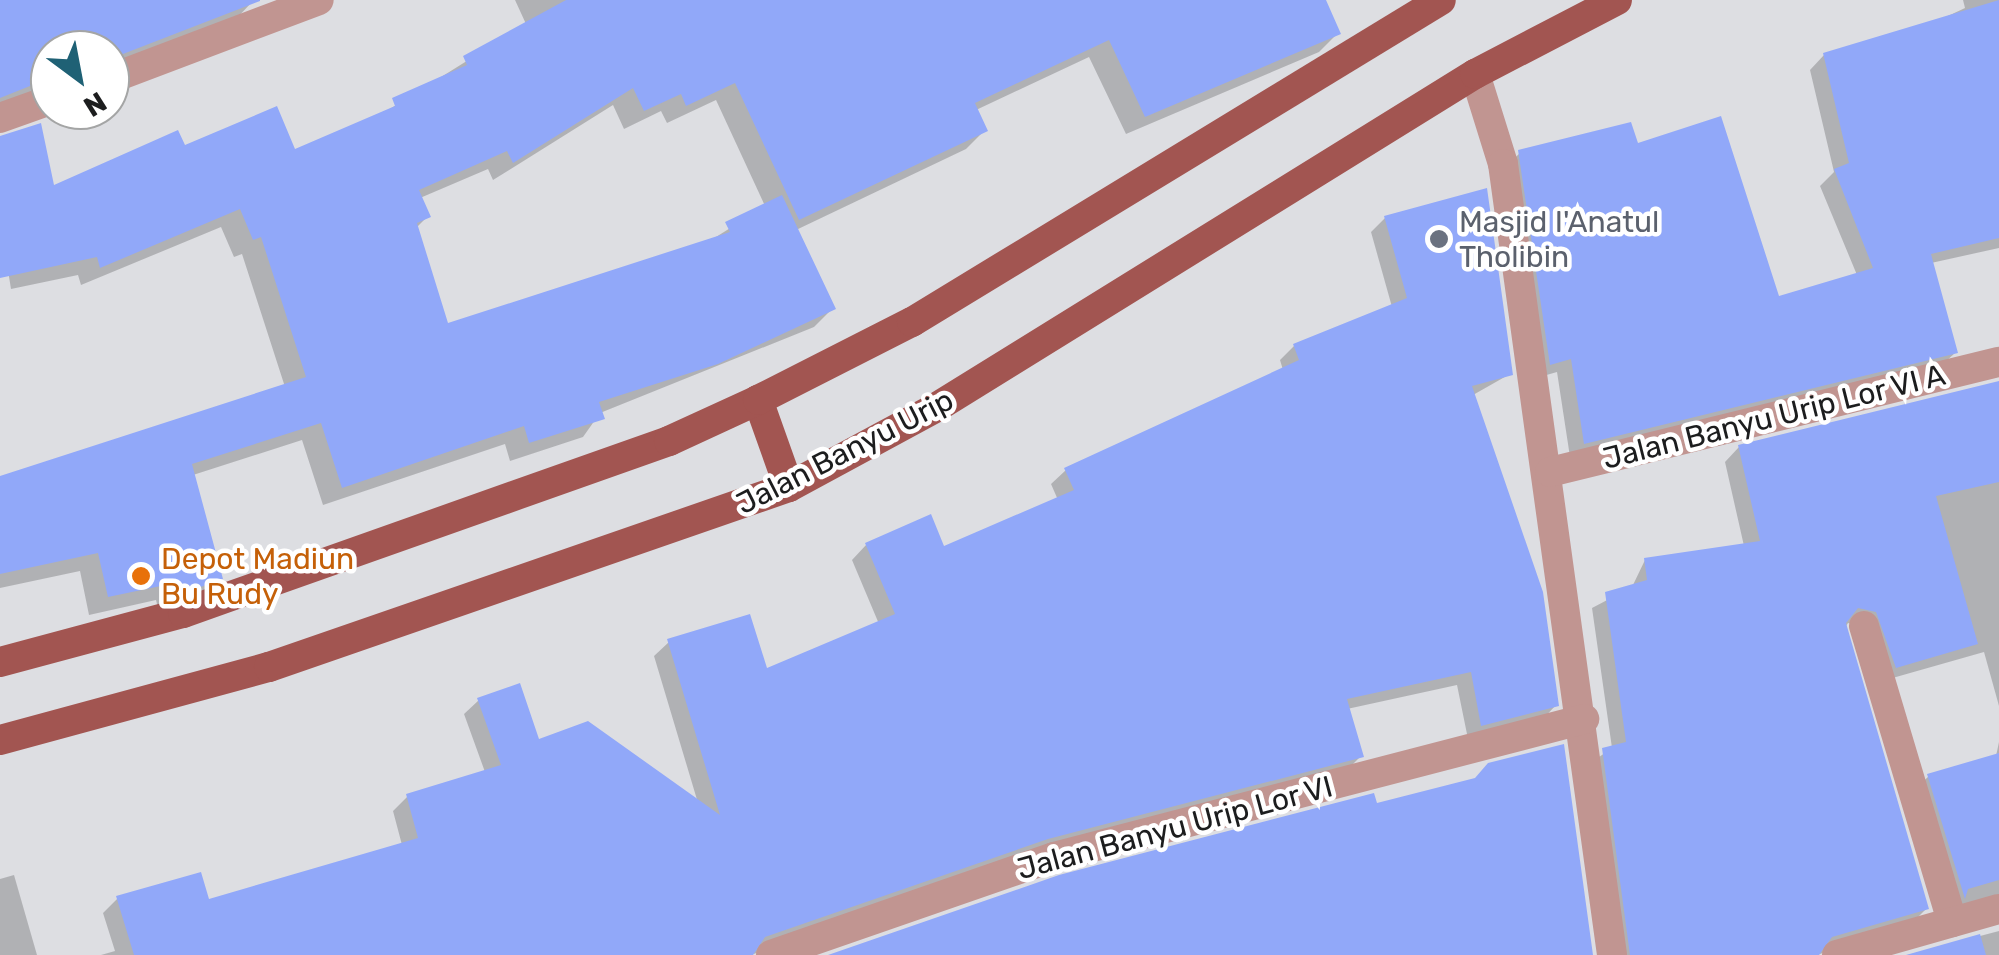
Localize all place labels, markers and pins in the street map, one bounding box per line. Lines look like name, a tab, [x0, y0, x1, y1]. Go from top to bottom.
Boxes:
place label: Masjid I'Anatul Tholibin	[1459, 204, 1659, 274]
marker: Masjid I'Anatul Tholibin	[1428, 228, 1450, 250]
place label: Depot Madiun Bu Rudy	[161, 541, 354, 612]
marker: Depot Madiun Bu Rudy	[130, 565, 152, 587]

